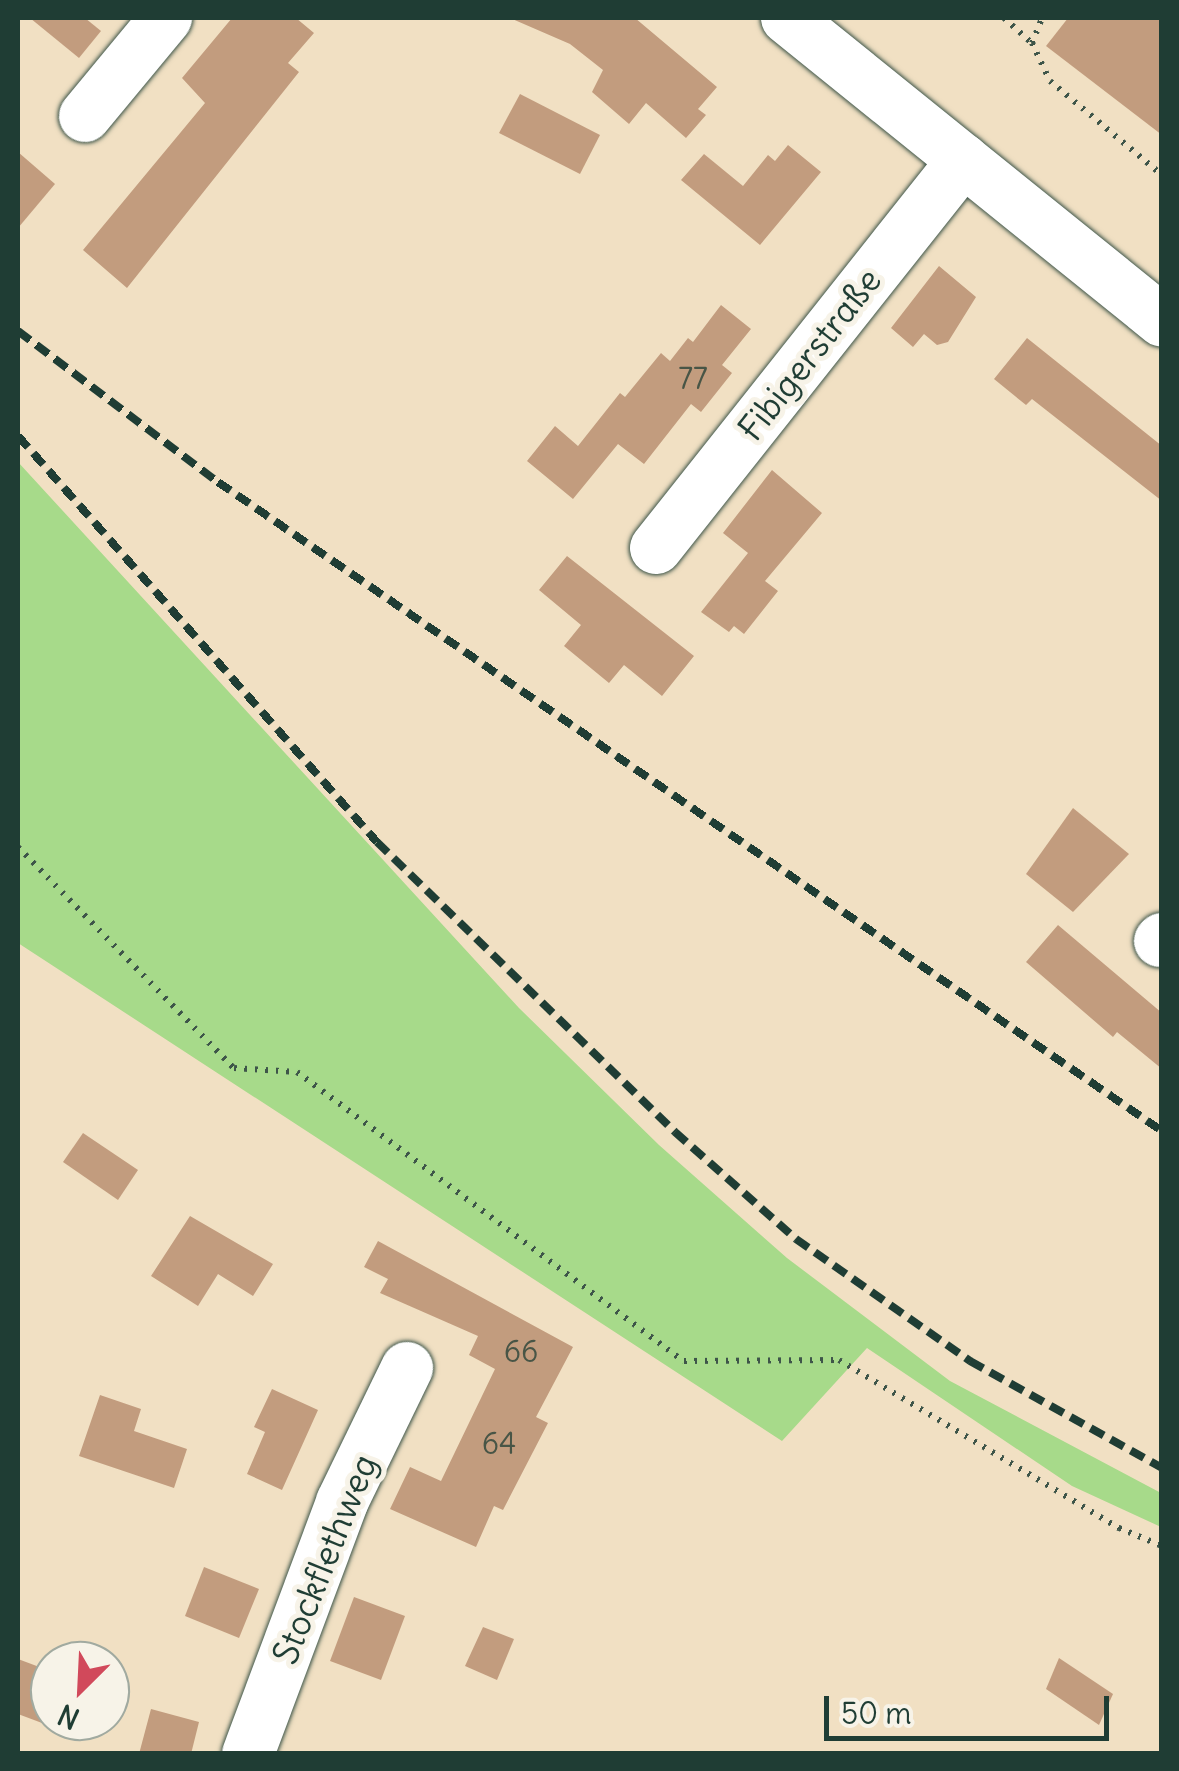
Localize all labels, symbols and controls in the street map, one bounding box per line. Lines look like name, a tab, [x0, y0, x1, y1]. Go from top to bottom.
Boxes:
street label: Fibigerstraße	[729, 260, 889, 448]
house number: 77	[678, 360, 708, 396]
house number: 66	[504, 1333, 538, 1369]
house number: 64	[482, 1425, 516, 1461]
street label: Stockflethweg	[263, 1448, 385, 1670]
north arrow	[30, 1641, 130, 1741]
scale bar	[829, 1676, 1114, 1738]
text: 50 m	[841, 1694, 911, 1732]
text: N	[52, 1696, 85, 1737]

